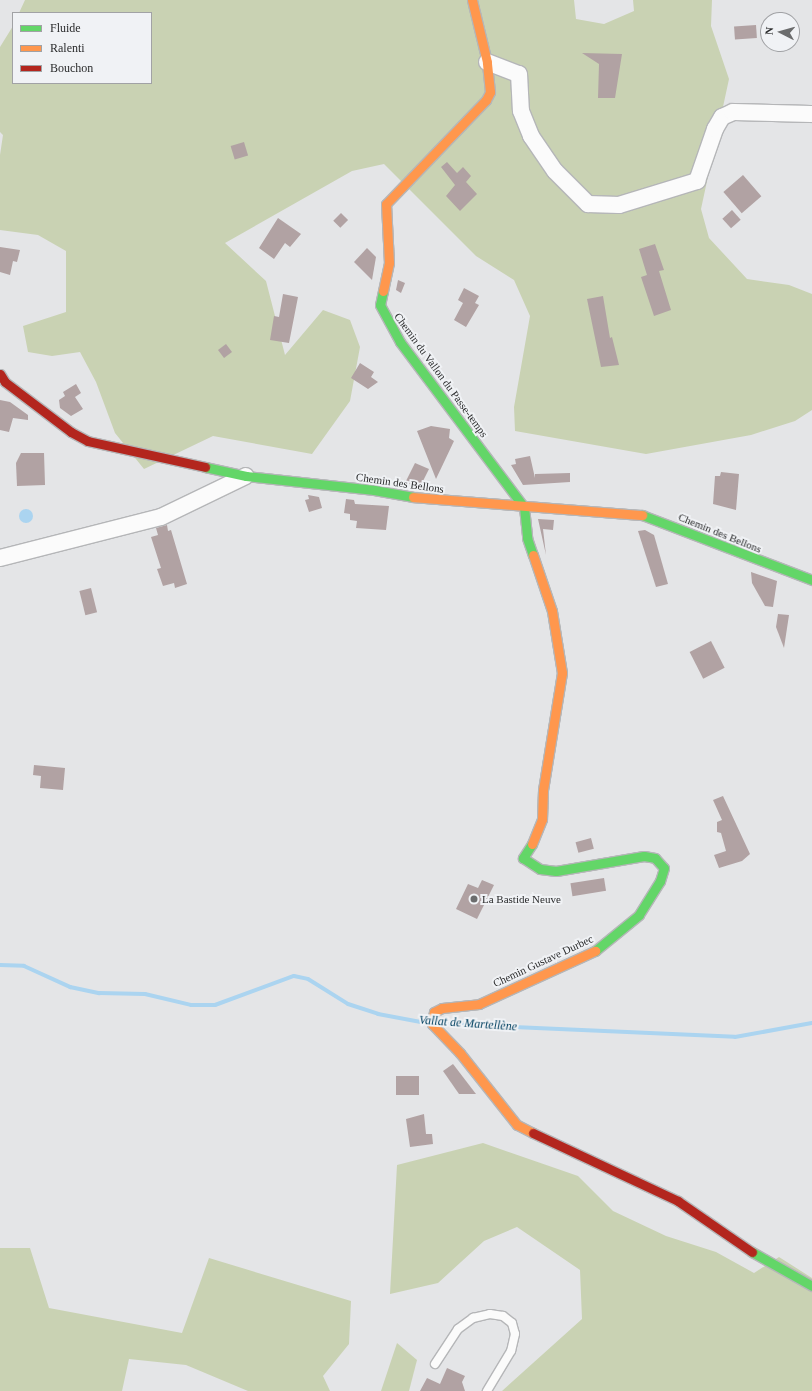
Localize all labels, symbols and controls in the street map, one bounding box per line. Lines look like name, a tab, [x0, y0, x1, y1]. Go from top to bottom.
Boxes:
legend	[12, 12, 152, 84]
north arrow	[760, 12, 800, 52]
text: Fluide	[50, 21, 81, 35]
text: N	[763, 26, 775, 35]
text: Ralenti	[50, 41, 85, 55]
text: Bouchon	[50, 61, 93, 75]
street label: Chemin du Vallon du Passe-temps	[391, 310, 491, 440]
street label: Chemin des Bellons	[355, 470, 445, 496]
street label: Chemin des Bellons	[676, 510, 764, 556]
place label: La Bastide Neuve	[482, 892, 561, 906]
marker: La Bastide Neuve	[469, 894, 479, 904]
street label: Chemin Gustave Durbec	[491, 932, 595, 990]
water label: Vallat de Martellène	[419, 1013, 517, 1035]

